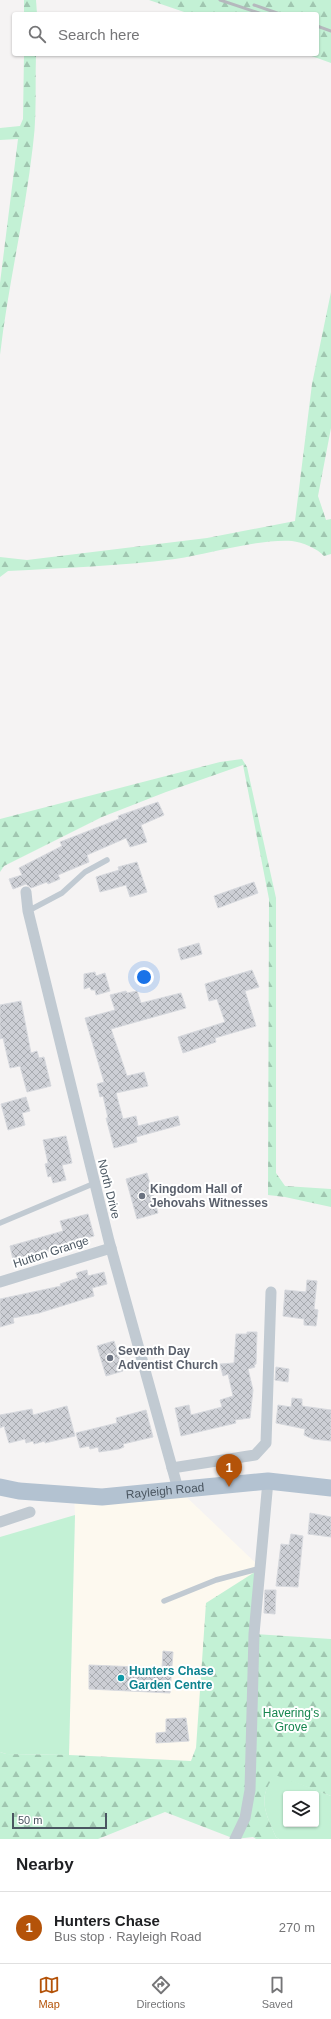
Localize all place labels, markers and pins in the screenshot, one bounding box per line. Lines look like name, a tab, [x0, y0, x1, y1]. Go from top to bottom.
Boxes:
place label: Kingdom Hall of Jehovahs Witnesses	[150, 1182, 268, 1210]
marker: Kingdom Hall of Jehovahs Witnesses	[137, 1191, 147, 1201]
place label: Seventh Day Adventist Church	[118, 1344, 218, 1372]
marker: Seventh Day Adventist Church	[105, 1353, 115, 1363]
pin: 1	[216, 1454, 242, 1487]
place label: Hunters Chase Garden Centre	[129, 1664, 214, 1692]
marker: Hunters Chase Garden Centre	[116, 1673, 126, 1683]

